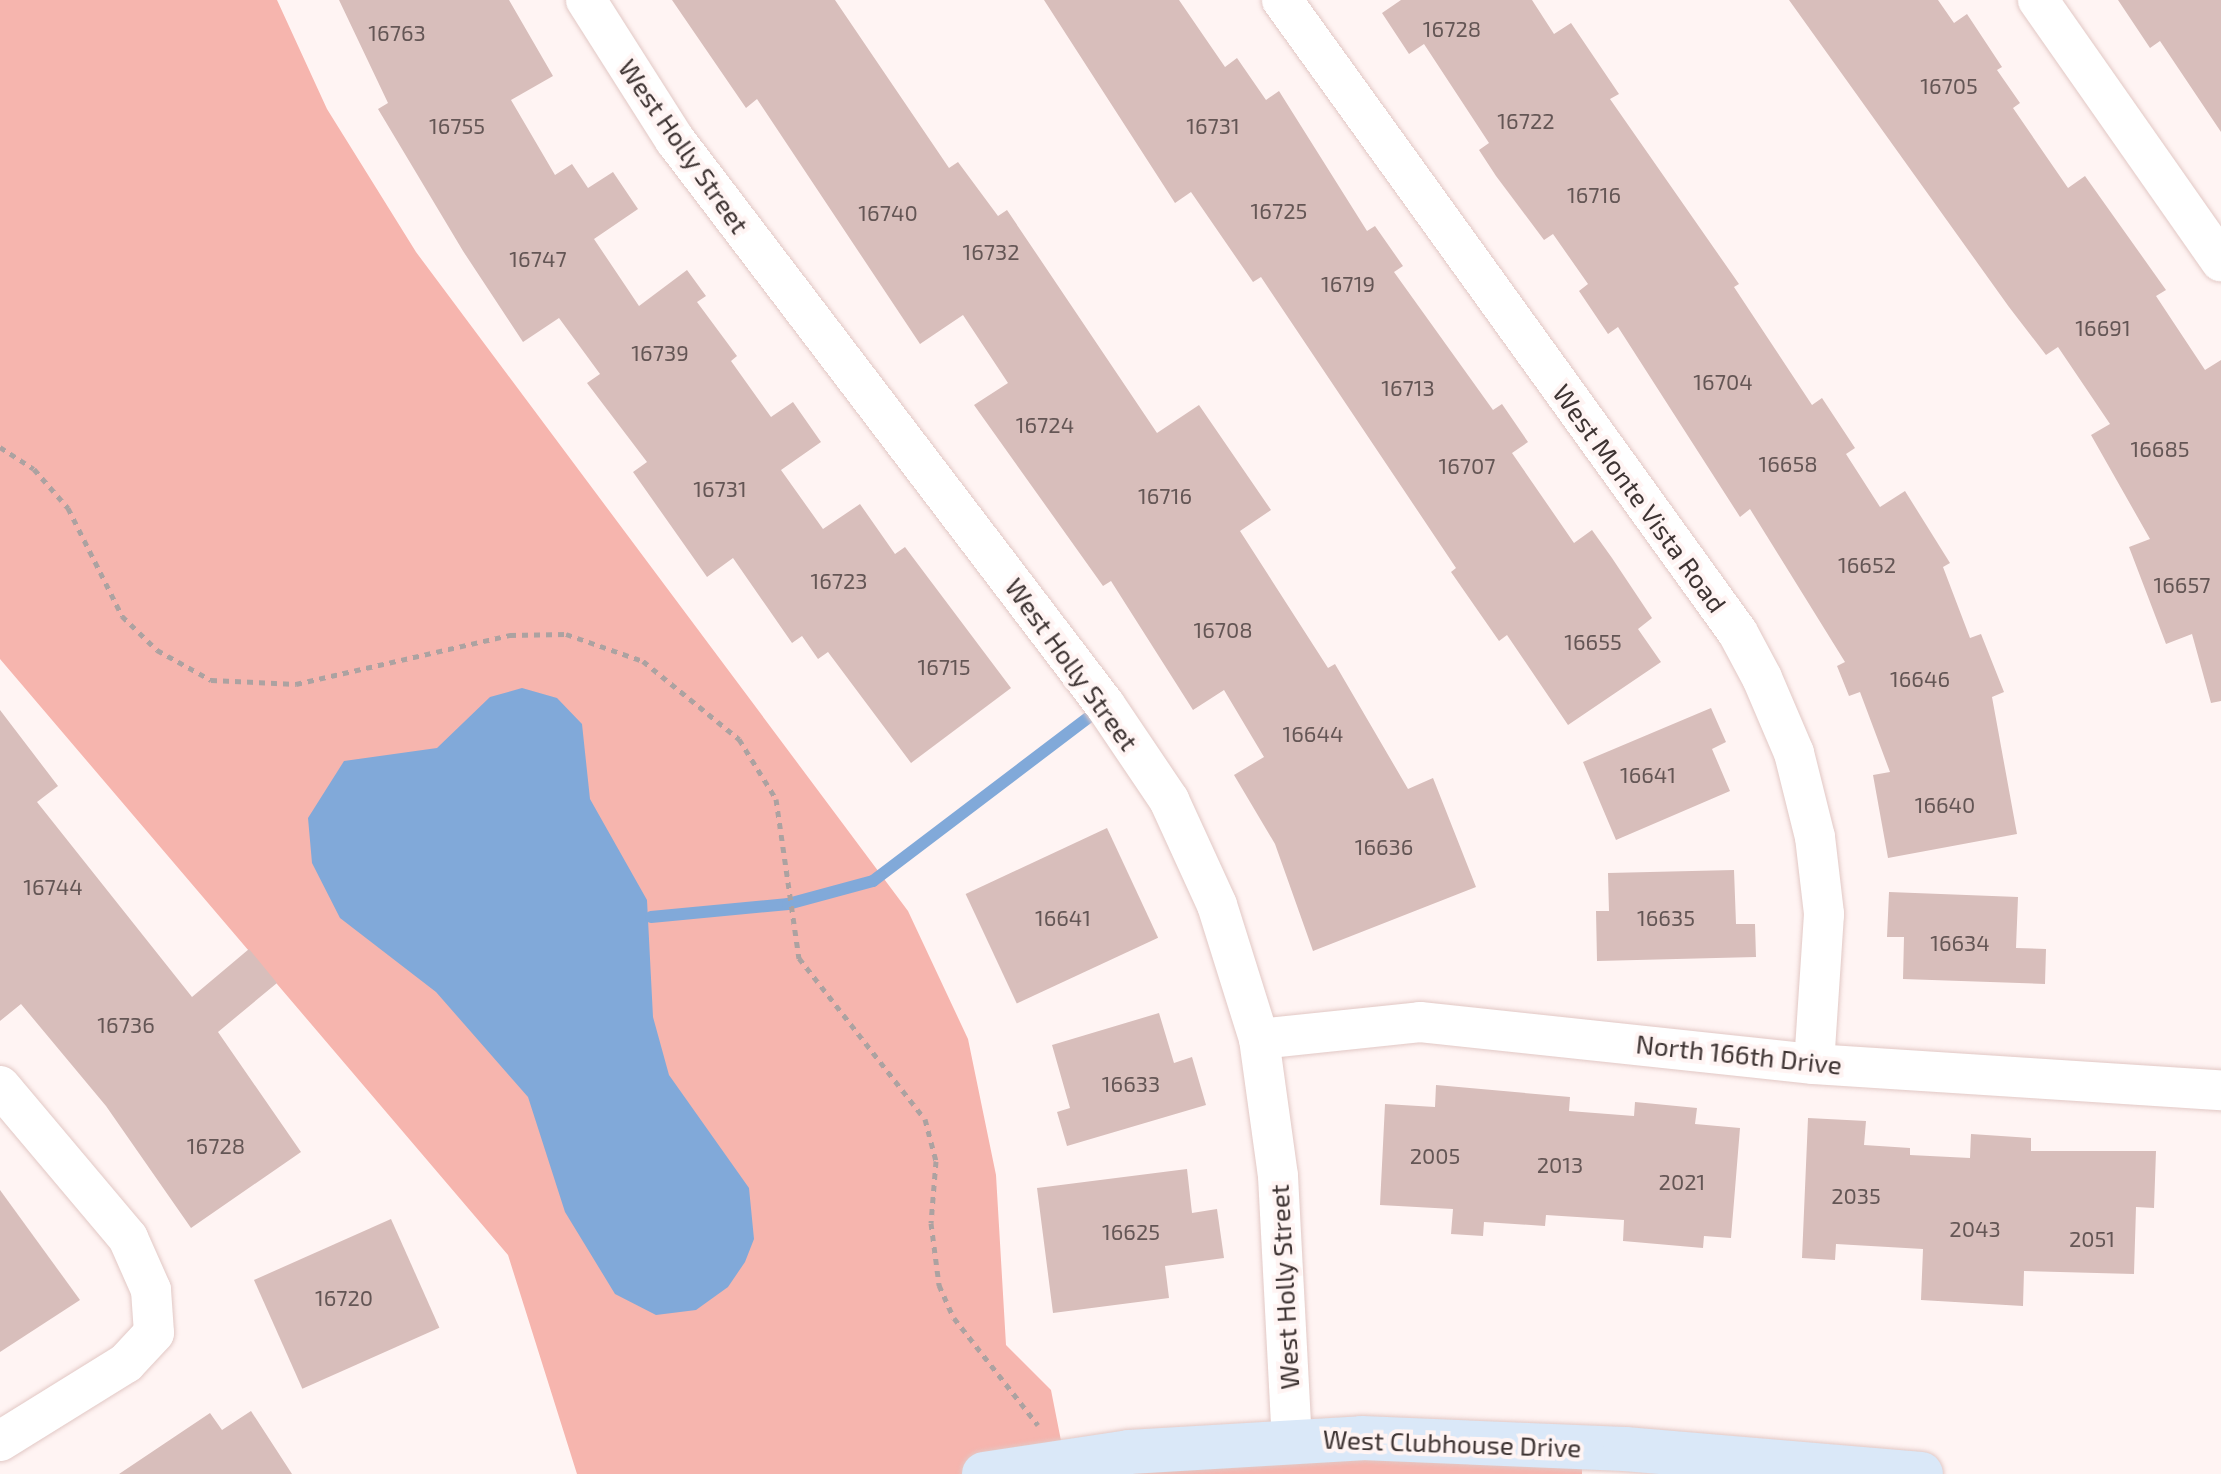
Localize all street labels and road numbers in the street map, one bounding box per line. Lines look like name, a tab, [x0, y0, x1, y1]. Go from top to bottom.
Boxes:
street label: West Holly Street	[612, 53, 756, 239]
street label: West Monte Vista Road	[1547, 378, 1733, 618]
street label: West Holly Street	[999, 572, 1145, 756]
street label: North 166th Drive	[1634, 1028, 1844, 1080]
street label: West Holly Street	[1263, 1183, 1305, 1391]
street label: West Clubhouse Drive	[1322, 1423, 1582, 1463]

